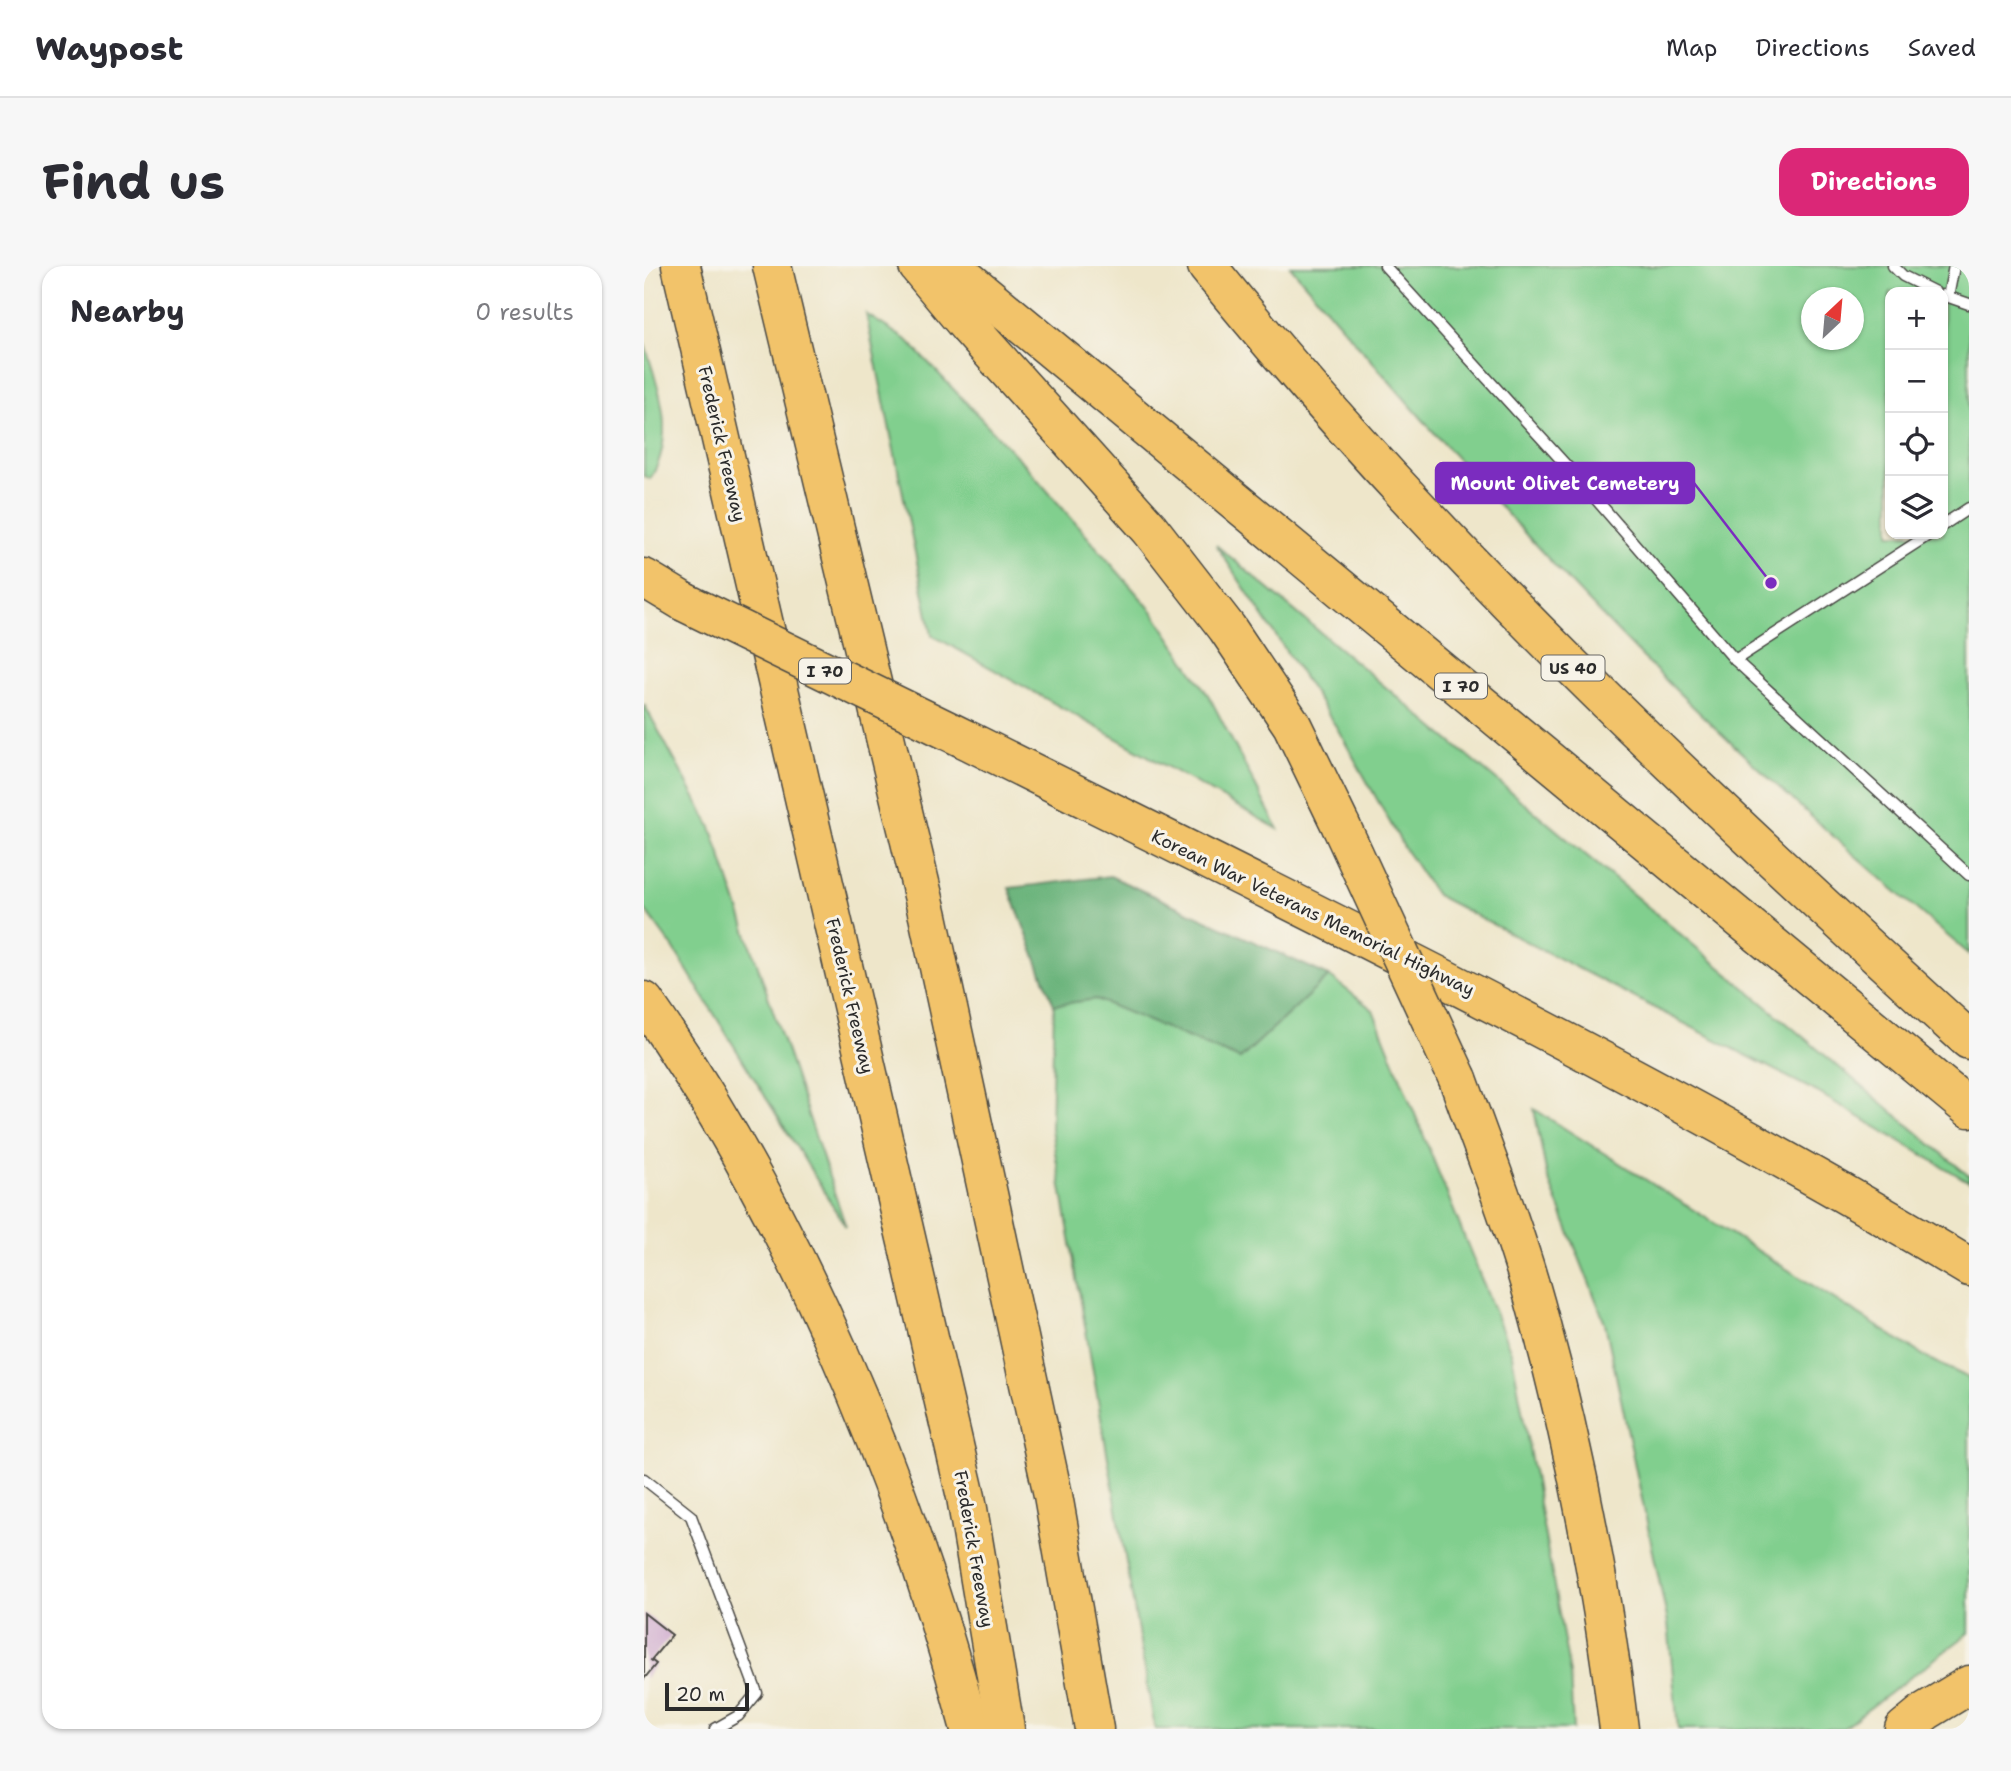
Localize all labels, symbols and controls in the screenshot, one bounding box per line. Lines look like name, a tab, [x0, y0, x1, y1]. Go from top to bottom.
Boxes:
text: Waypost	[35, 26, 183, 71]
text: Map	[1666, 32, 1717, 64]
text: Directions	[1755, 32, 1870, 64]
text: Saved	[1908, 32, 1976, 64]
button: Directions	[1779, 148, 1969, 216]
text: Find us	[42, 149, 225, 215]
north arrow	[1801, 287, 1864, 350]
map controls	[1885, 287, 1948, 539]
button: +	[1885, 287, 1948, 350]
text: Nearby	[70, 291, 185, 332]
text: 0 results	[475, 297, 574, 327]
button: −	[1885, 350, 1948, 413]
street label: Frederick Freeway	[692, 364, 752, 524]
button: locate	[1885, 413, 1948, 476]
callout: Mount Olivet Cemetery	[1436, 463, 1694, 503]
text: Mount Olivet Cemetery	[1450, 471, 1680, 496]
button: layers	[1885, 476, 1948, 539]
road number: US 40	[1542, 656, 1604, 680]
road number: I 70	[799, 658, 851, 684]
road number: I 70	[1435, 674, 1487, 698]
street label: Korean War Veterans Memorial Highway	[1147, 824, 1479, 1002]
street label: Frederick Freeway	[820, 916, 880, 1076]
street label: Frederick Freeway	[948, 1469, 1000, 1629]
scale bar	[665, 1680, 749, 1712]
text: 20 m	[676, 1682, 725, 1707]

